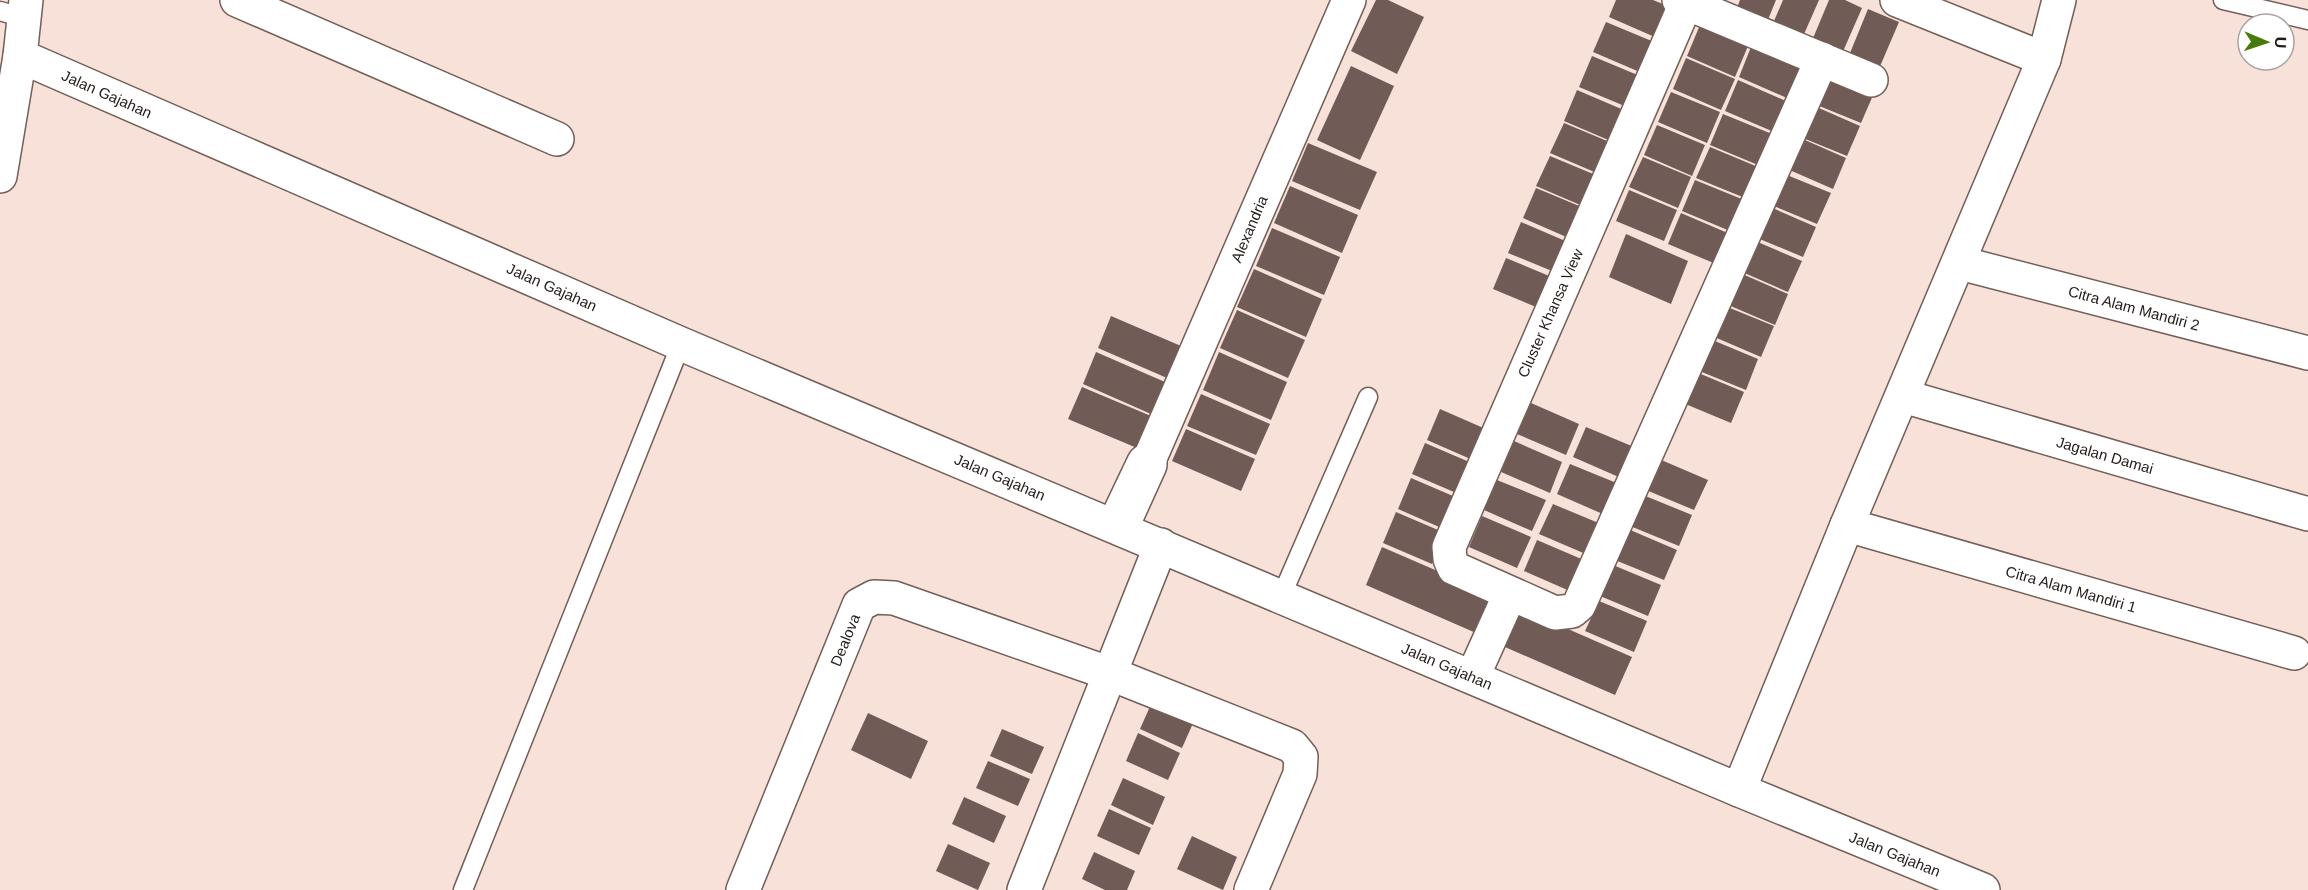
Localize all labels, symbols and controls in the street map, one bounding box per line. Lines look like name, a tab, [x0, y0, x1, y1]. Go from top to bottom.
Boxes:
north arrow	[2236, 12, 2296, 72]
text: U	[2272, 36, 2289, 49]
street label: Jalan Gajahan	[59, 67, 155, 121]
street label: Alexandria	[1227, 192, 1271, 265]
street label: Cluster Khansa View	[1514, 246, 1586, 380]
street label: Jalan Gajahan	[504, 260, 600, 314]
street label: Citra Alam Mandiri 2	[2067, 282, 2201, 334]
street label: Jagalan Damai	[2055, 433, 2155, 477]
street label: Jalan Gajahan	[952, 450, 1048, 504]
street label: Citra Alam Mandiri 1	[2004, 562, 2138, 616]
street label: Dealova	[827, 611, 863, 669]
street label: Jalan Gajahan	[1399, 639, 1495, 693]
street label: Jalan Gajahan	[1847, 828, 1943, 880]

